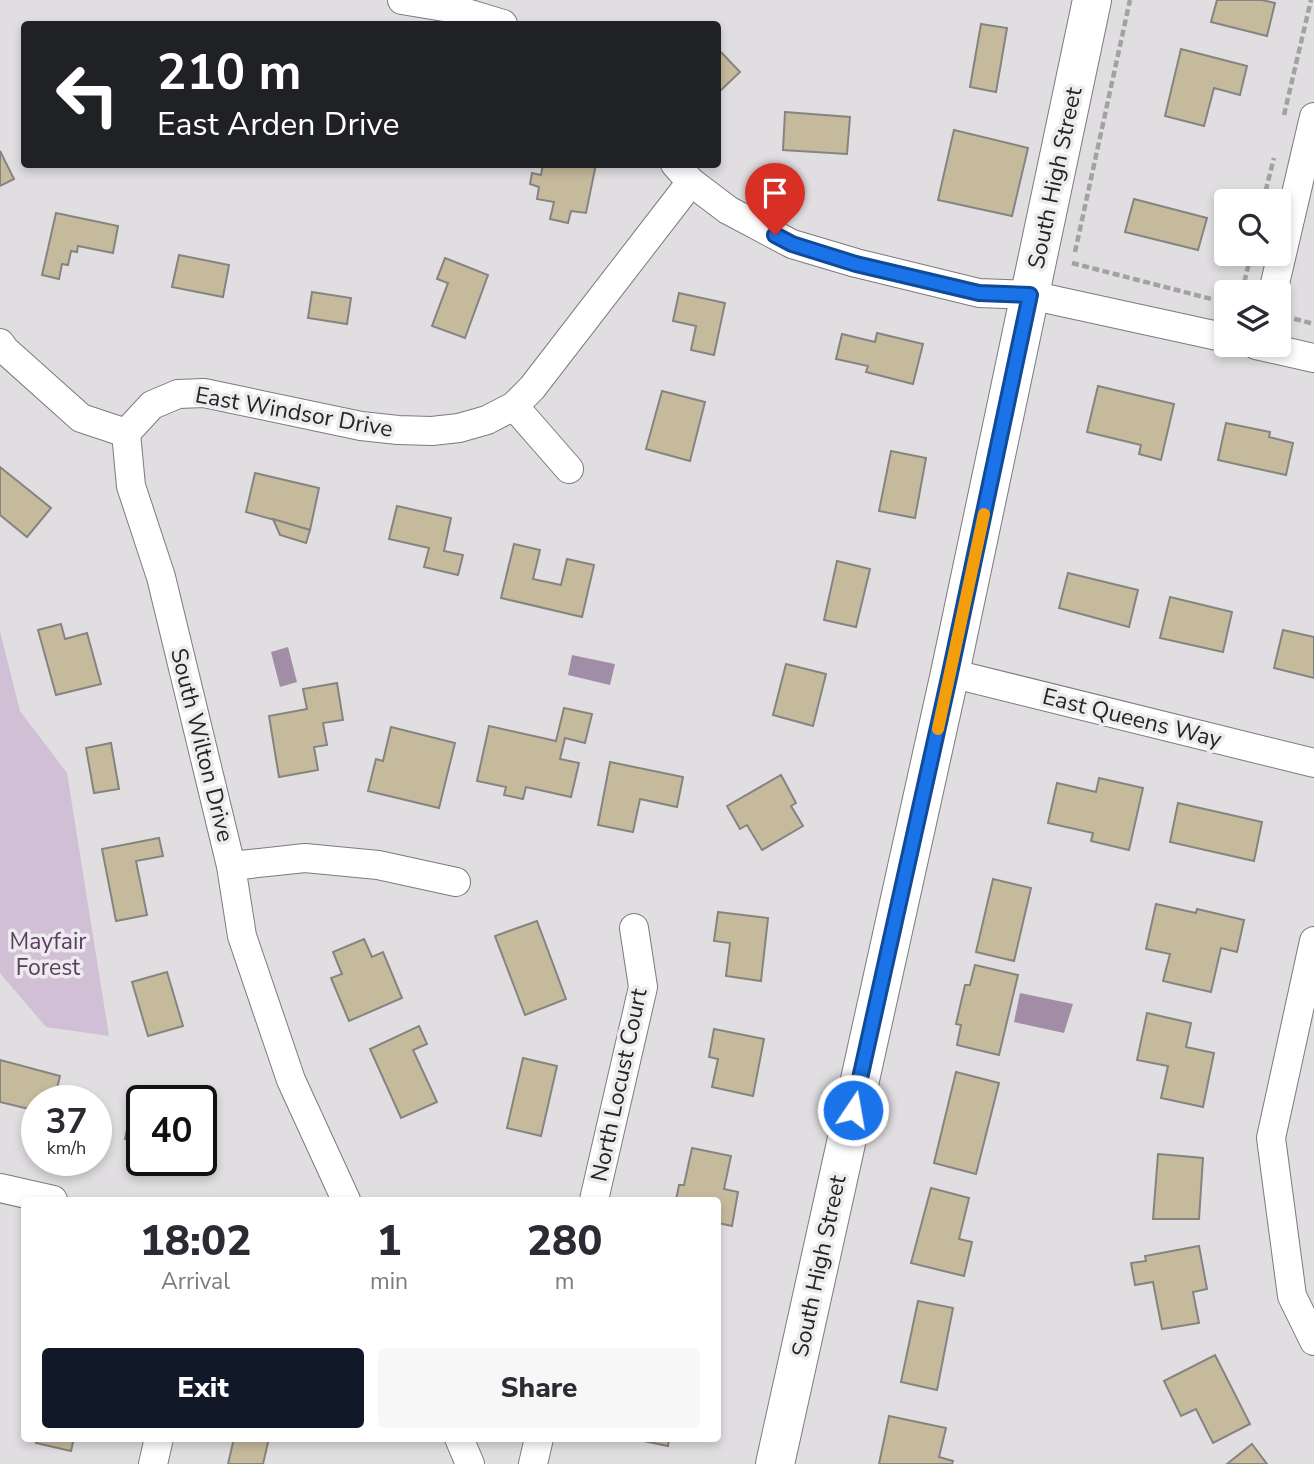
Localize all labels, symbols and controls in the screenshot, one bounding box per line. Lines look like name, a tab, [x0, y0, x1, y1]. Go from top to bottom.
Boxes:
text: 210 m	[157, 39, 301, 106]
icon: left	[42, 49, 133, 140]
street label: South High Street	[1021, 83, 1090, 272]
text: East Arden Drive	[157, 103, 400, 146]
pin	[745, 163, 805, 235]
icon: arrive	[756, 174, 794, 212]
map controls	[1214, 189, 1291, 357]
button: search	[1214, 189, 1291, 266]
button: layers	[1214, 280, 1291, 357]
street label: East Windsor Drive	[193, 379, 395, 445]
street label: South Wilton Drive	[163, 645, 241, 845]
street label: East Queens Way	[1039, 681, 1225, 755]
park label: Mayfair Forest	[9, 926, 87, 983]
street label: North Locust Court	[583, 985, 655, 1184]
position arrow	[816, 1073, 890, 1147]
speed limit sign: 40	[126, 1085, 217, 1176]
text: 37	[45, 1098, 88, 1145]
text: km/h	[47, 1136, 86, 1160]
street label: South High Street	[785, 1171, 854, 1360]
text: 18:02	[140, 1213, 251, 1270]
text: 1	[376, 1213, 402, 1270]
text: 280	[527, 1213, 602, 1270]
text: Arrival	[161, 1266, 230, 1297]
text: min	[370, 1266, 408, 1297]
text: m	[555, 1266, 574, 1297]
button: Exit	[42, 1348, 364, 1428]
button: Share	[378, 1348, 700, 1428]

